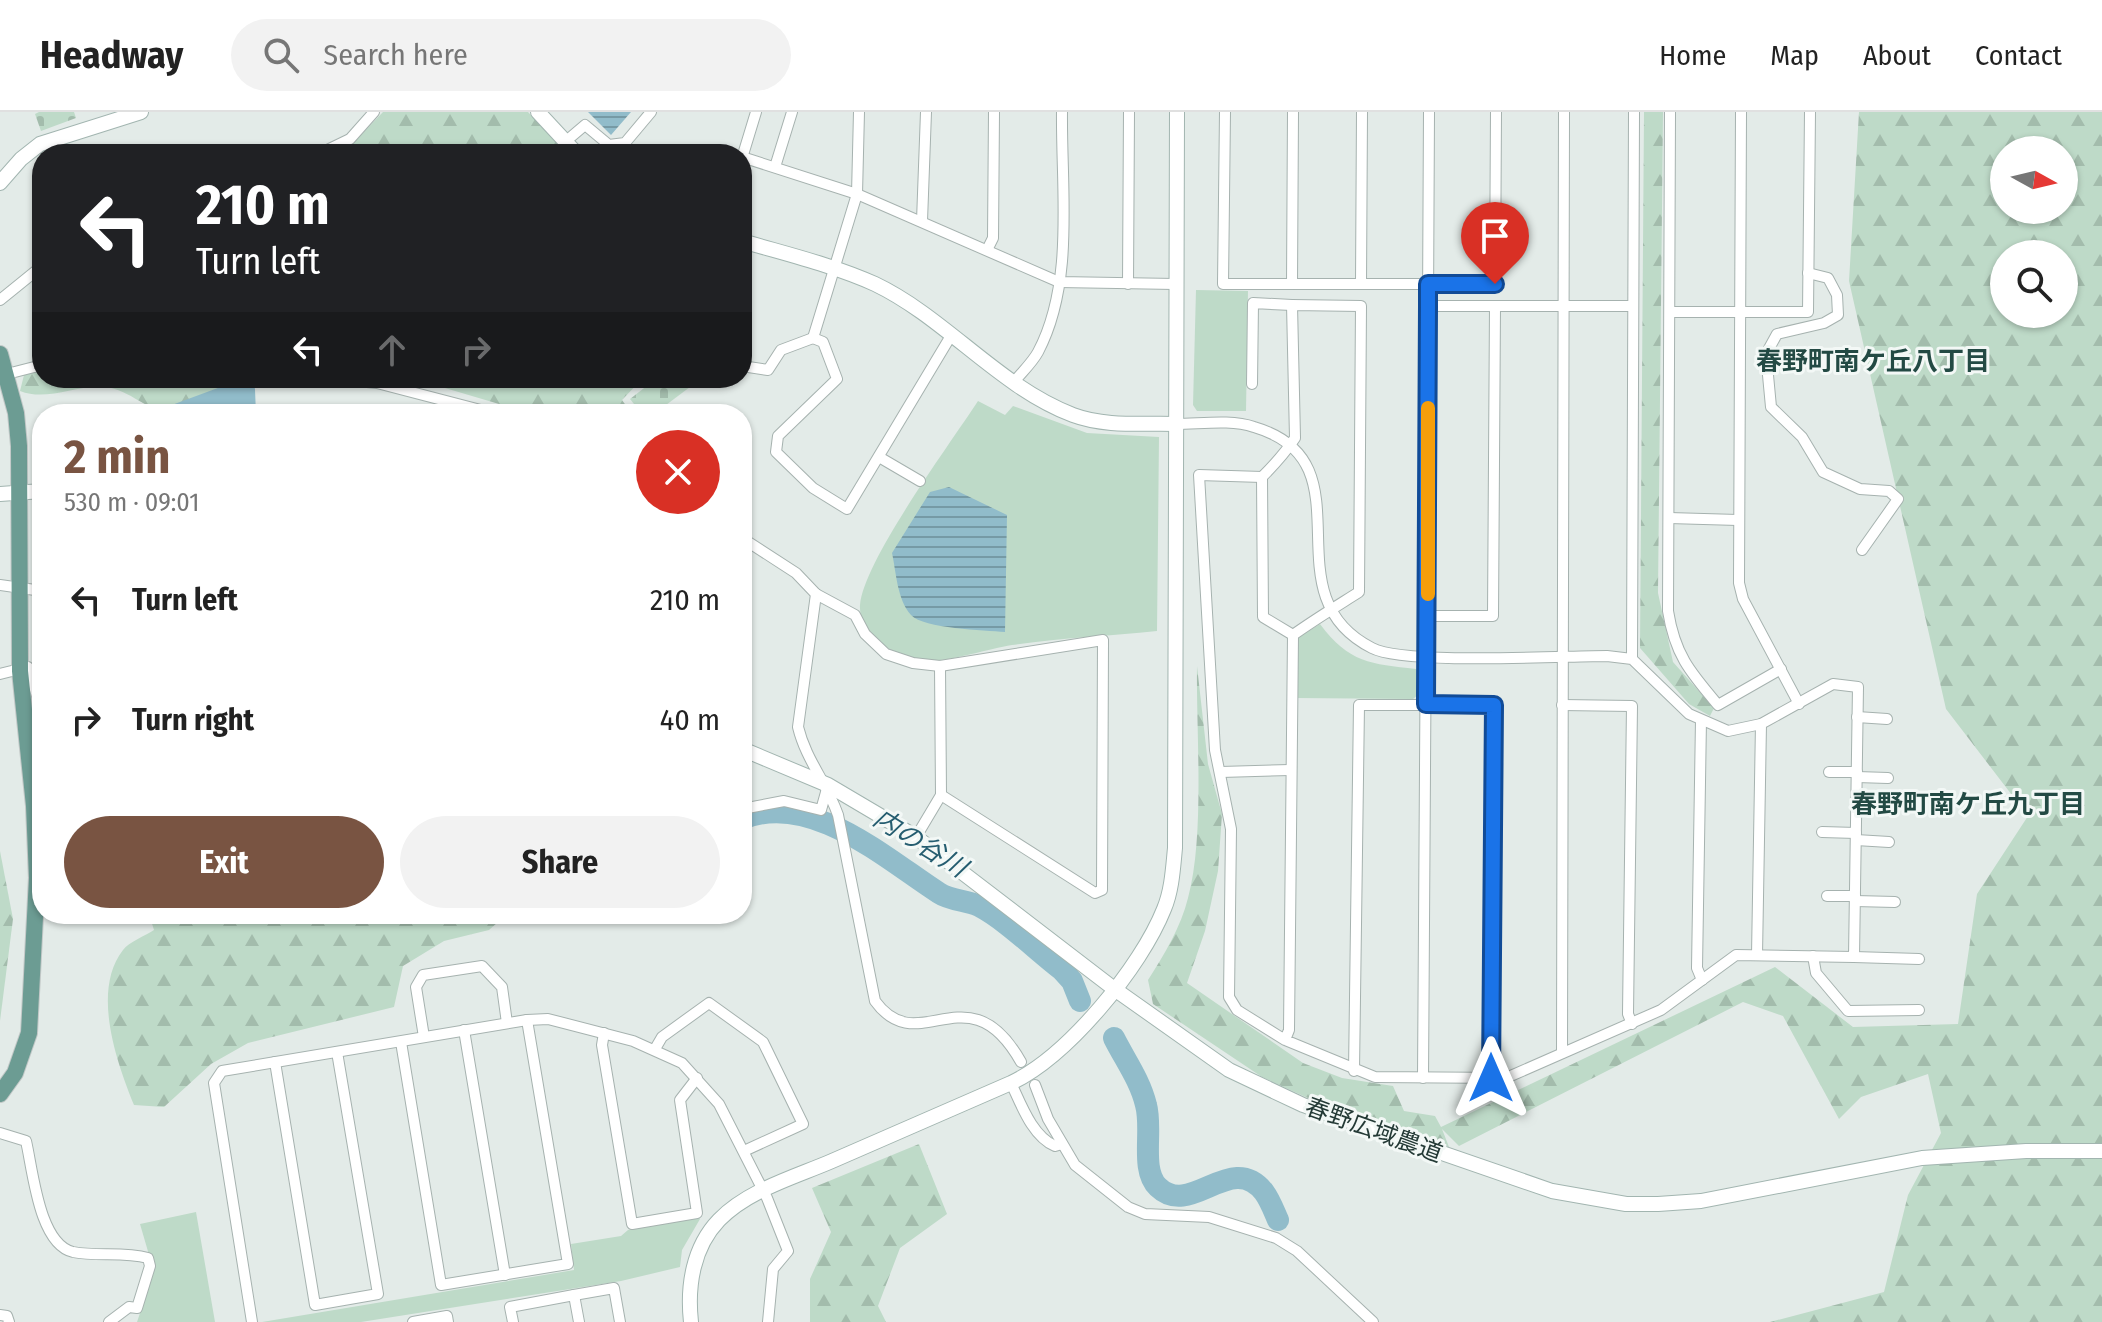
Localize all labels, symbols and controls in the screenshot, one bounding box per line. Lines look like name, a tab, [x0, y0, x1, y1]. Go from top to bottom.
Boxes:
search box	[231, 19, 791, 91]
text: Headway	[40, 32, 183, 78]
icon: search	[259, 33, 303, 77]
text: Search here	[323, 37, 468, 73]
text: Home	[1659, 39, 1726, 72]
text: Map	[1770, 39, 1819, 72]
text: About	[1863, 39, 1931, 72]
text: Contact	[1975, 39, 2062, 72]
north arrow	[1990, 136, 2078, 224]
map controls	[1990, 136, 2078, 328]
text: 210 m	[196, 172, 330, 239]
icon: left	[64, 176, 168, 280]
pin	[1461, 202, 1529, 284]
icon: arrive	[1473, 214, 1517, 258]
text: Turn left	[196, 240, 320, 284]
button: search	[1990, 240, 2078, 328]
icon: left	[286, 328, 330, 372]
icon: ahead	[370, 328, 414, 372]
icon: right	[454, 328, 498, 372]
district label: 春野町南ケ丘八丁目	[1756, 346, 1990, 377]
text: 2 min	[64, 428, 170, 486]
button: close	[636, 430, 720, 514]
text: 530 m · 09:01	[64, 487, 199, 518]
icon: left	[64, 578, 108, 622]
text: Turn left	[132, 582, 238, 618]
text: 210 m	[650, 582, 720, 618]
icon: right	[64, 698, 108, 742]
text: Turn right	[132, 702, 254, 738]
text: 40 m	[660, 702, 720, 738]
district label: 春野町南ケ丘九丁目	[1851, 789, 2085, 820]
water label: 内の谷川	[868, 802, 975, 885]
button: Exit	[64, 816, 384, 908]
button: Share	[400, 816, 720, 908]
position arrow	[1449, 1036, 1533, 1120]
street label: 春野広域農道	[1302, 1092, 1446, 1168]

